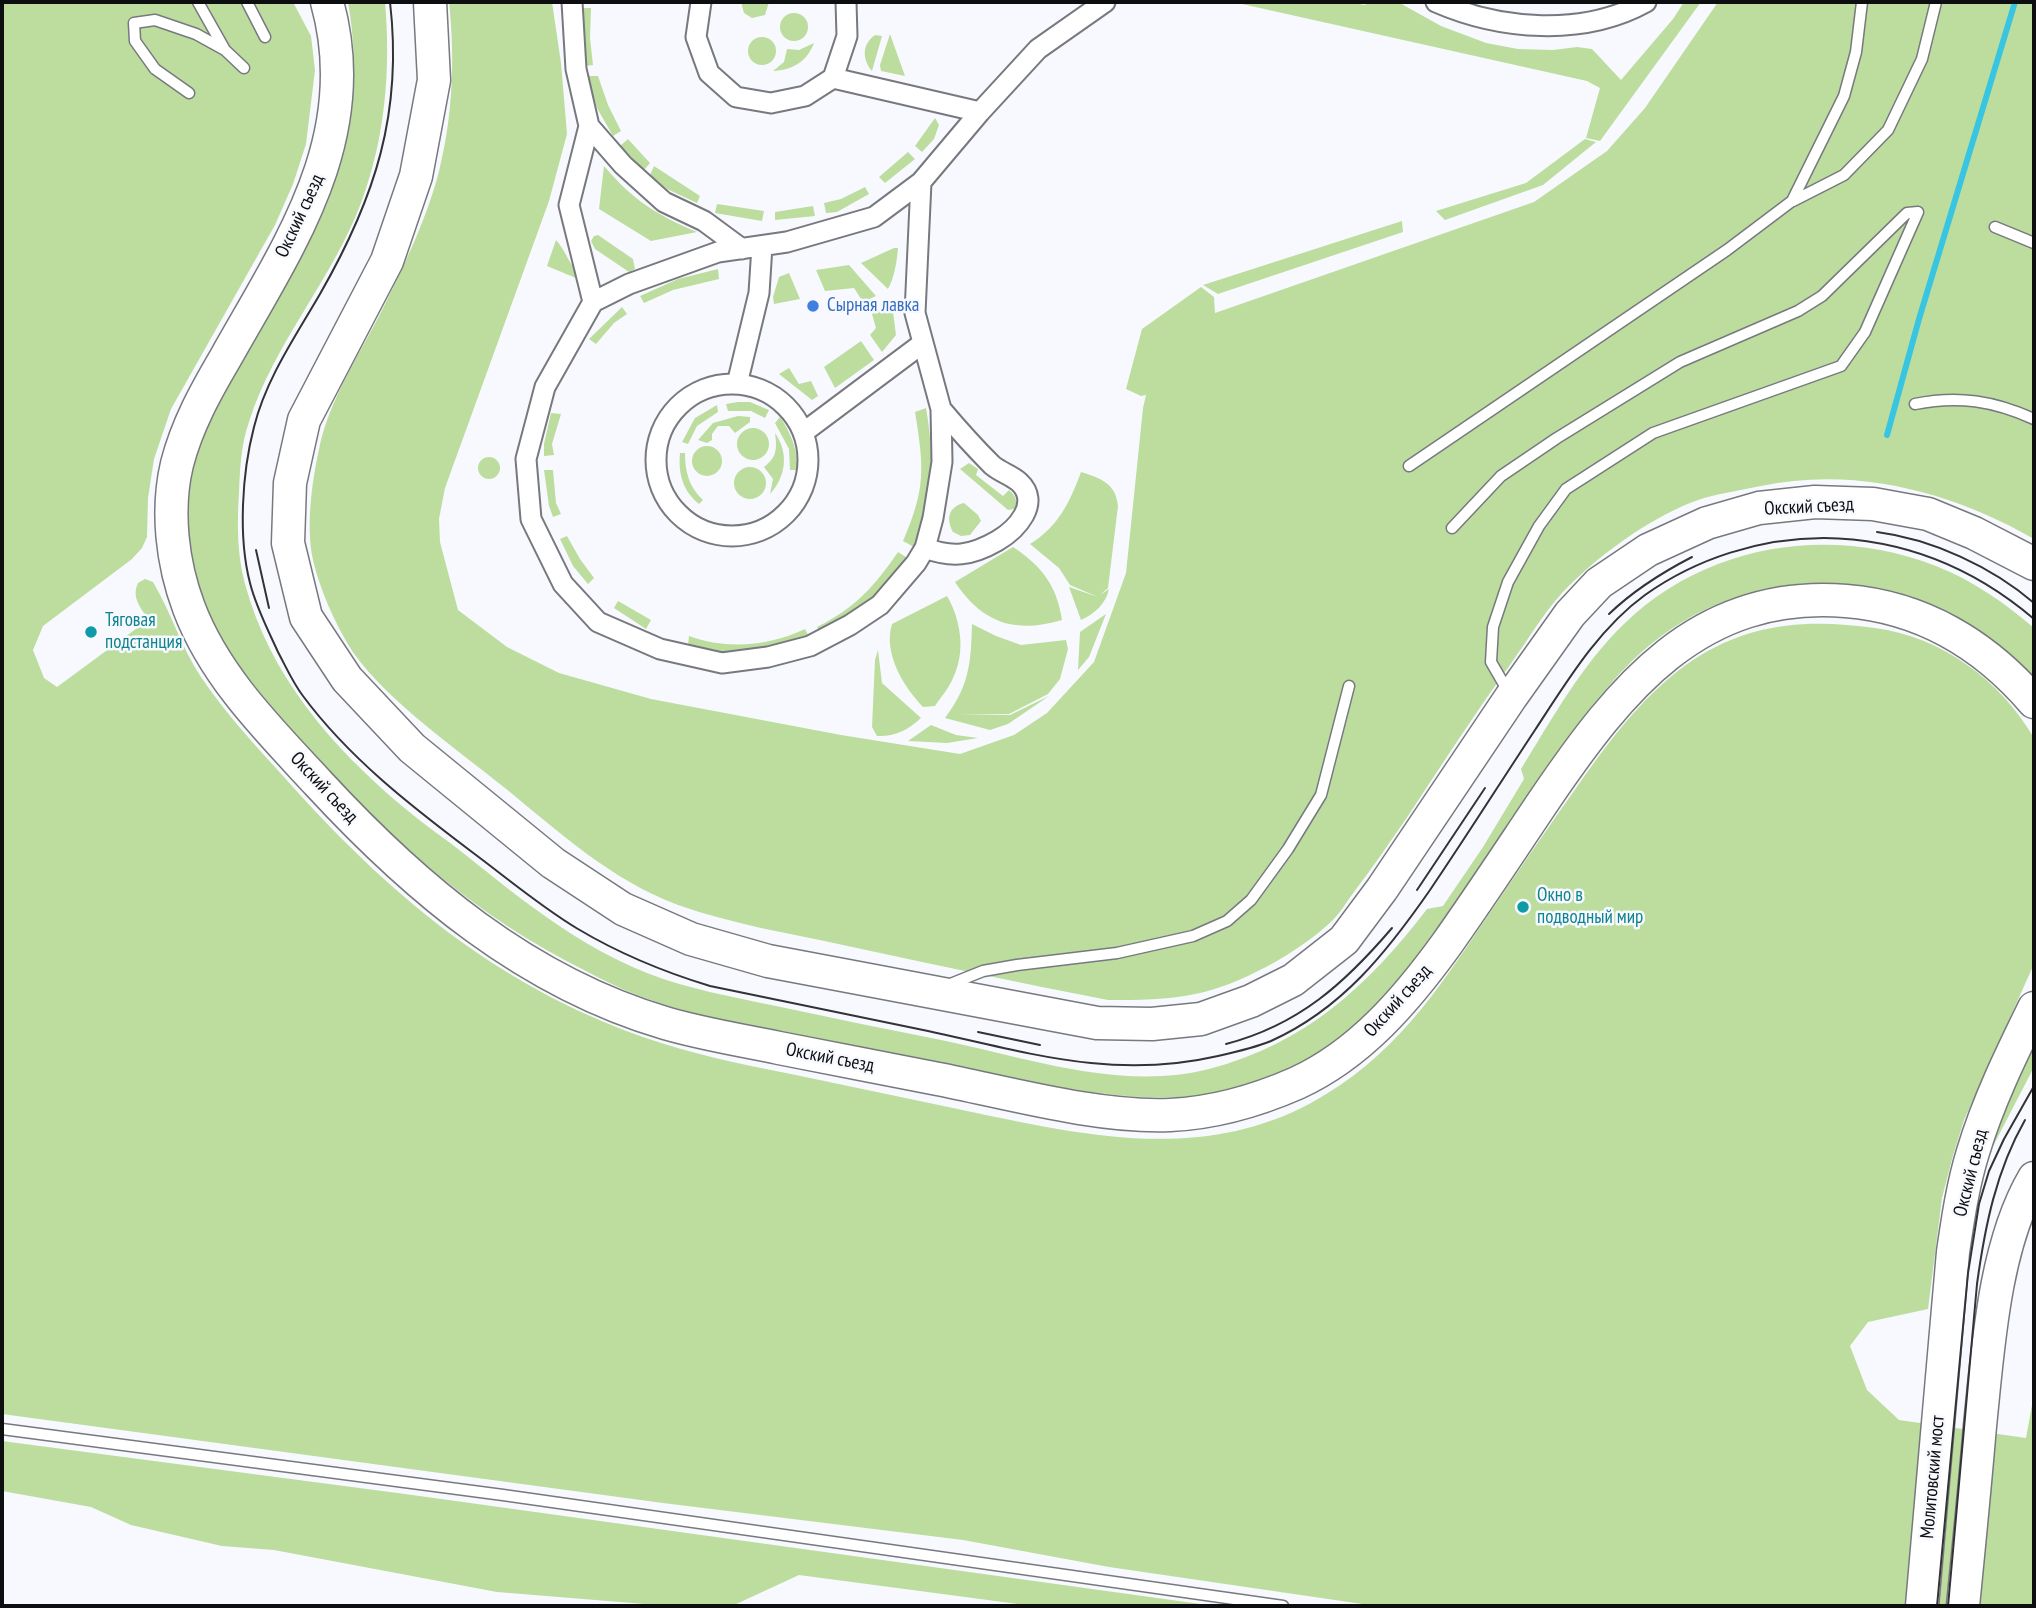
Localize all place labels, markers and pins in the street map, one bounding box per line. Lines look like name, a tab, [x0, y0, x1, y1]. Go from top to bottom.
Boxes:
place label: Сырная лавка	[827, 295, 919, 317]
marker: Сырная лавка	[805, 298, 821, 314]
place label: Тяговая подстанция	[105, 610, 182, 654]
marker: Тяговая подстанция	[83, 624, 99, 640]
place label: Окно в подводный мир	[1537, 885, 1643, 929]
marker: Окно в подводный мир	[1515, 899, 1531, 915]

